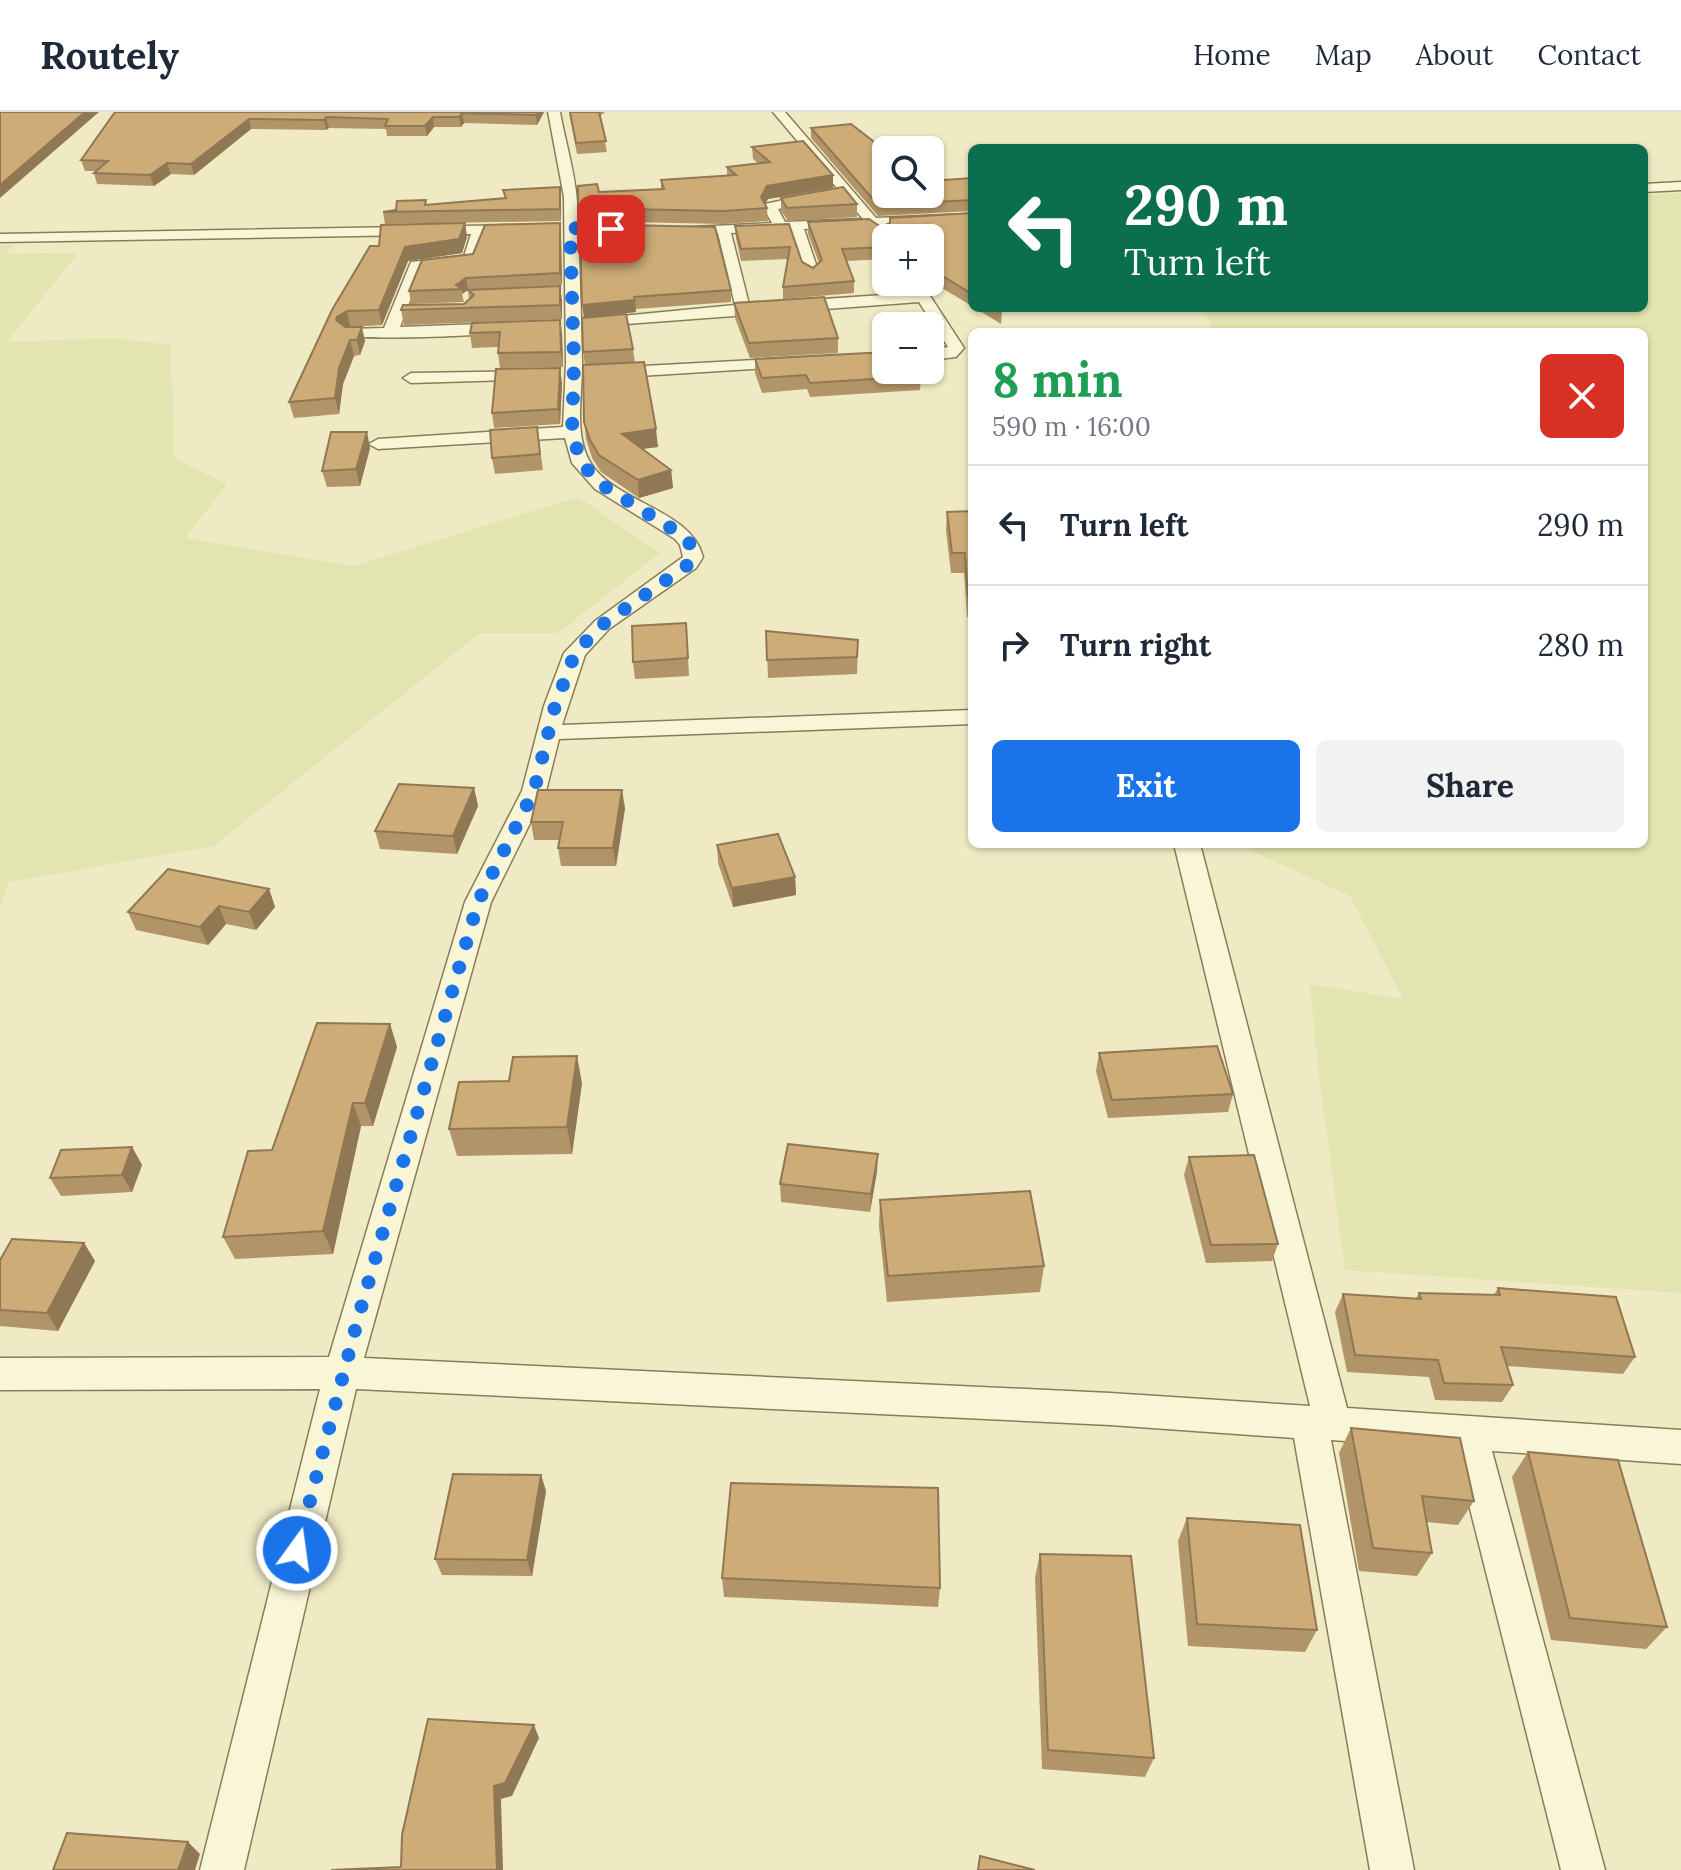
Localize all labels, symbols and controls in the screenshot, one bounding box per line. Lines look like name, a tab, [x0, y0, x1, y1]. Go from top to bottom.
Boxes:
text: Routely	[40, 31, 179, 79]
text: Home	[1193, 37, 1271, 73]
text: Map	[1315, 37, 1372, 73]
text: About	[1416, 37, 1493, 73]
text: Contact	[1537, 37, 1641, 73]
map controls	[872, 136, 944, 384]
button: search	[872, 136, 944, 208]
text: 290 m	[1124, 169, 1288, 240]
icon: left	[992, 176, 1096, 280]
pin	[577, 195, 645, 263]
icon: arrive	[589, 207, 633, 251]
button: +	[872, 224, 944, 296]
text: Turn left	[1124, 239, 1271, 285]
button: −	[872, 312, 944, 384]
text: 8 min	[992, 349, 1123, 410]
button: close	[1540, 354, 1624, 438]
text: 590 m · 16:00	[992, 410, 1151, 443]
icon: left	[992, 503, 1036, 547]
text: Turn left	[1060, 506, 1188, 544]
text: 290 m	[1537, 506, 1624, 544]
icon: right	[992, 623, 1036, 667]
text: Turn right	[1060, 626, 1211, 664]
text: 280 m	[1538, 626, 1624, 664]
button: Exit	[992, 740, 1300, 832]
button: Share	[1316, 740, 1624, 832]
position arrow	[255, 1508, 339, 1592]

